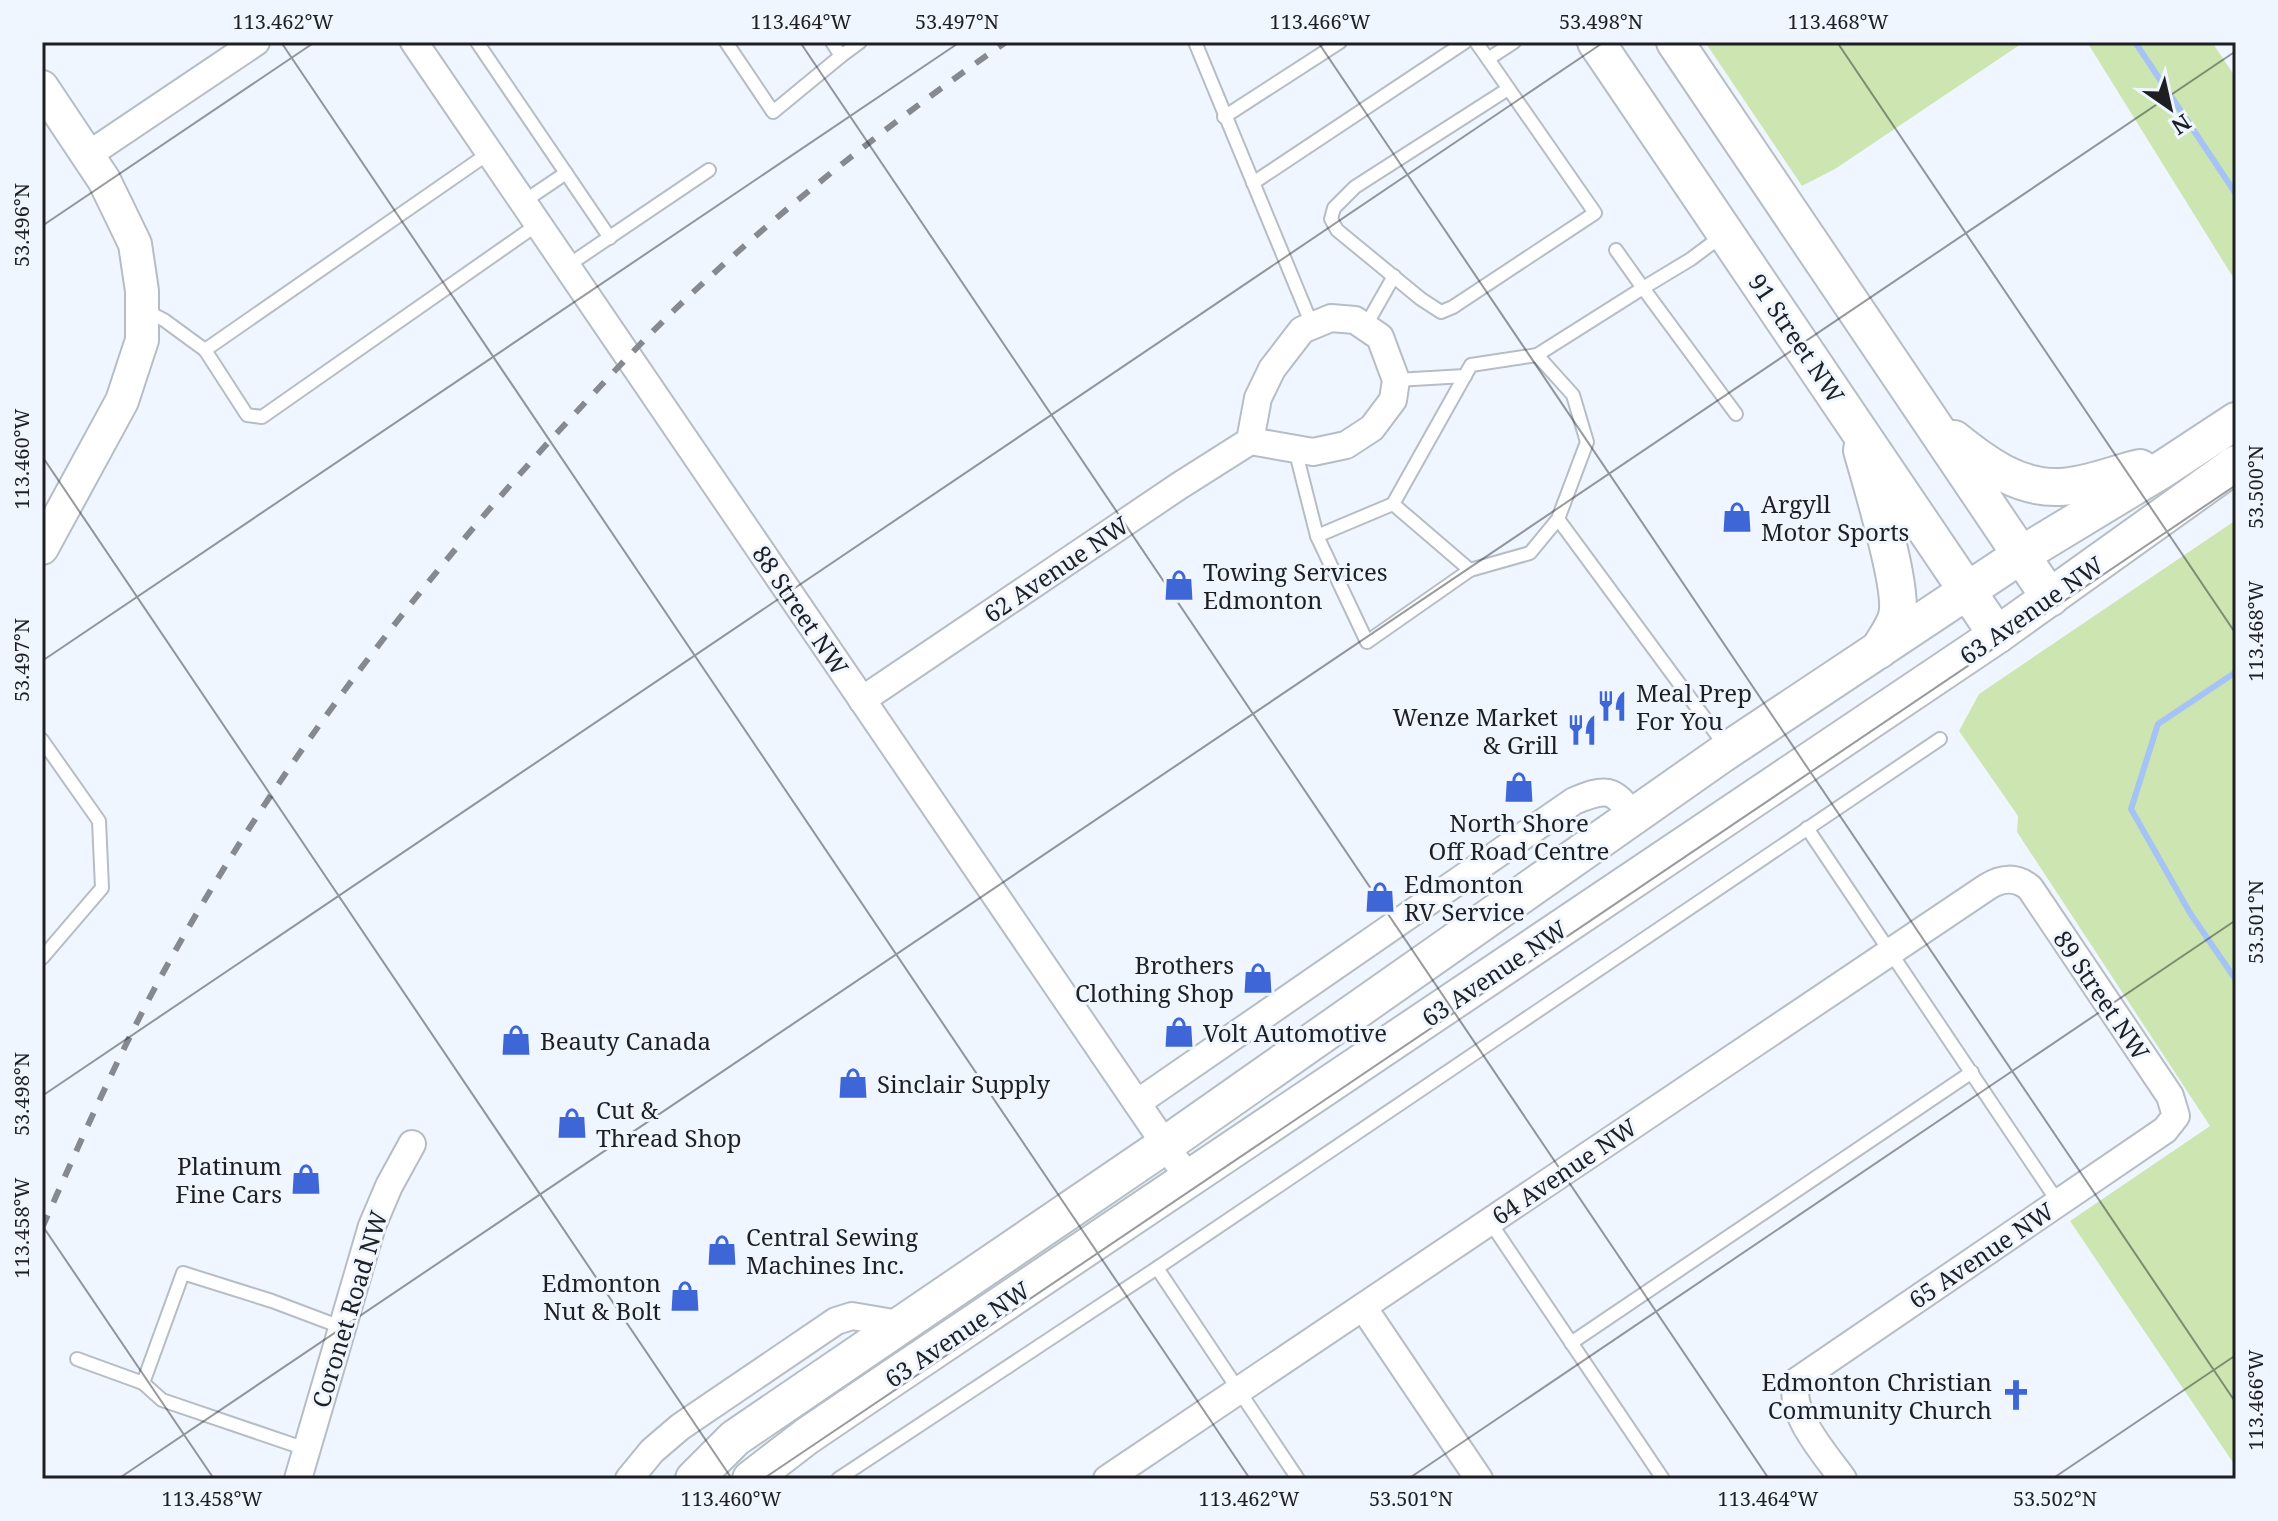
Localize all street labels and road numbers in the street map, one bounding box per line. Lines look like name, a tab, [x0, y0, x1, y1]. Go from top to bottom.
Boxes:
street label: 91 Street NW	[1741, 267, 1853, 409]
street label: 62 Avenue NW	[977, 508, 1135, 630]
street label: 88 Street NW	[745, 539, 857, 681]
street label: 63 Avenue NW	[1953, 548, 2109, 672]
street label: 63 Avenue NW	[1415, 912, 1573, 1034]
street label: 89 Street NW	[2046, 924, 2158, 1066]
street label: 64 Avenue NW	[1485, 1110, 1643, 1232]
street label: 65 Avenue NW	[1902, 1194, 2060, 1316]
street label: Coronet Road NW	[303, 1207, 395, 1411]
street label: 63 Avenue NW	[878, 1273, 1036, 1395]

